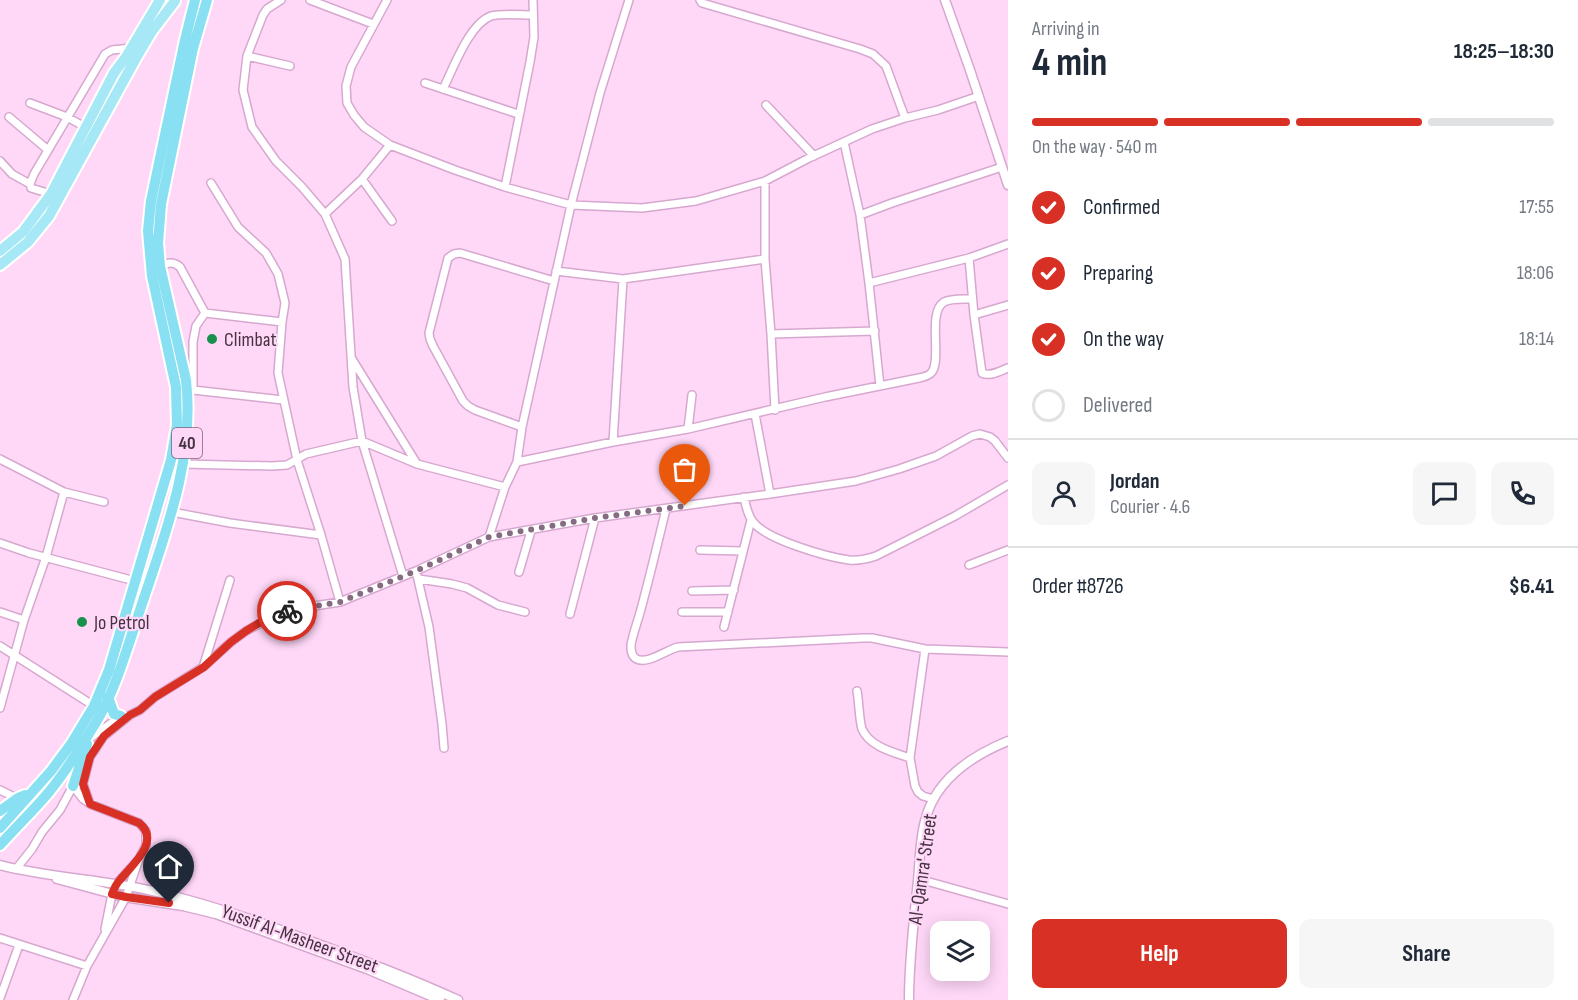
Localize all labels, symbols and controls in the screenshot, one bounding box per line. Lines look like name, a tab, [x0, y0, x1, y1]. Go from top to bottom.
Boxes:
text: Arriving in	[1032, 17, 1100, 41]
text: 18:25–18:30	[1454, 38, 1554, 65]
text: 4 min	[1032, 40, 1107, 87]
text: On the way · 540 m	[1032, 135, 1157, 159]
icon: check	[1032, 191, 1065, 224]
text: Confirmed	[1083, 194, 1160, 221]
text: 17:55	[1519, 195, 1554, 219]
icon: check	[1032, 257, 1065, 290]
text: Preparing	[1083, 260, 1153, 287]
text: 18:06	[1517, 261, 1554, 285]
icon: check	[1032, 323, 1065, 356]
text: On the way	[1083, 326, 1164, 353]
text: 18:14	[1519, 327, 1554, 351]
place label: Climbat	[224, 328, 276, 352]
marker: Climbat	[205, 332, 219, 346]
text: Delivered	[1083, 392, 1152, 419]
road number: 40	[172, 428, 202, 458]
pin	[659, 444, 710, 506]
icon: bag	[668, 453, 701, 486]
button: person	[1032, 462, 1095, 525]
button: chat	[1413, 462, 1476, 525]
button: phone	[1491, 462, 1554, 525]
text: Jordan	[1110, 468, 1159, 495]
text: Courier · 4.6	[1110, 495, 1190, 519]
text: Order #8726	[1032, 573, 1124, 600]
text: $6.41	[1509, 573, 1554, 600]
courier	[257, 581, 317, 641]
icon: bike	[271, 595, 304, 628]
place label: Jo Petrol	[93, 611, 150, 635]
marker: Jo Petrol	[75, 615, 89, 629]
street label: Al-Qamra' Street	[903, 812, 943, 927]
pin	[143, 841, 194, 903]
icon: home	[152, 850, 185, 883]
street label: Yussif Al-Masheer Street	[218, 899, 381, 978]
button: Help	[1032, 919, 1287, 988]
button: Share	[1299, 919, 1554, 988]
map controls	[930, 921, 990, 981]
button: layers	[930, 921, 990, 981]

